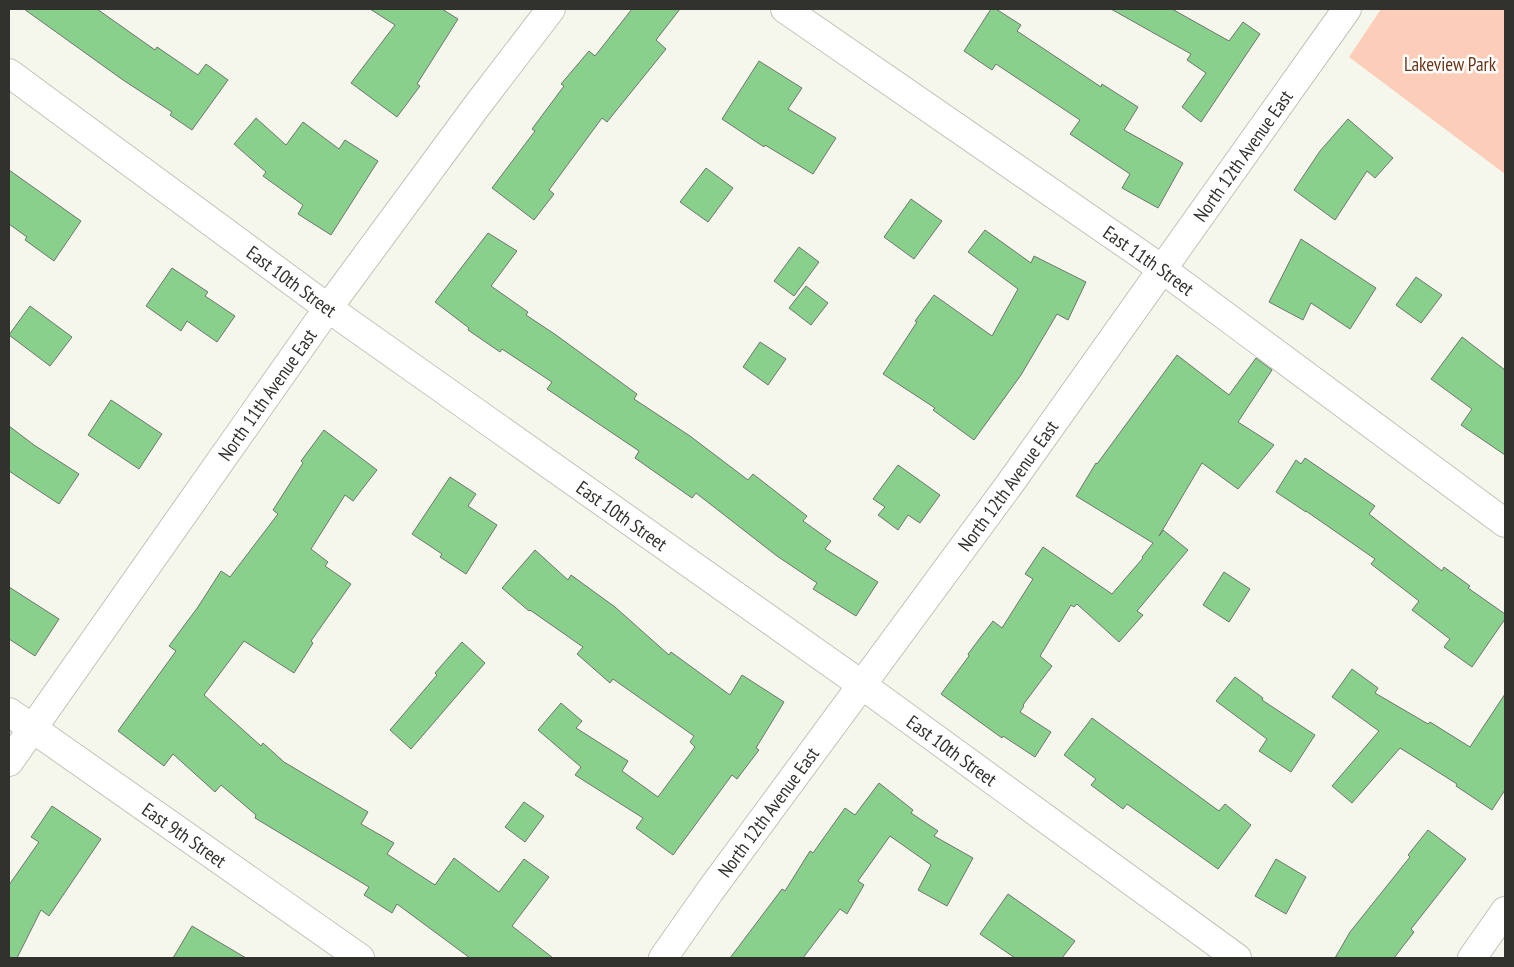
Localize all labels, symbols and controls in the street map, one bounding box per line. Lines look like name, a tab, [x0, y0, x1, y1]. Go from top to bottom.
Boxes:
park label: Lakeview Park	[1404, 52, 1497, 76]
street label: North 12th Avenue East	[1188, 85, 1298, 226]
street label: East 11th Street	[1099, 220, 1199, 301]
street label: East 10th Street	[242, 240, 342, 323]
street label: North 11th Avenue East	[213, 323, 322, 465]
street label: North 12th Avenue East	[953, 415, 1064, 556]
street label: East 10th Street	[572, 475, 673, 556]
street label: East 10th Street	[902, 710, 1002, 792]
street label: North 12th Avenue East	[712, 742, 824, 882]
street label: East 9th Street	[138, 797, 232, 873]

